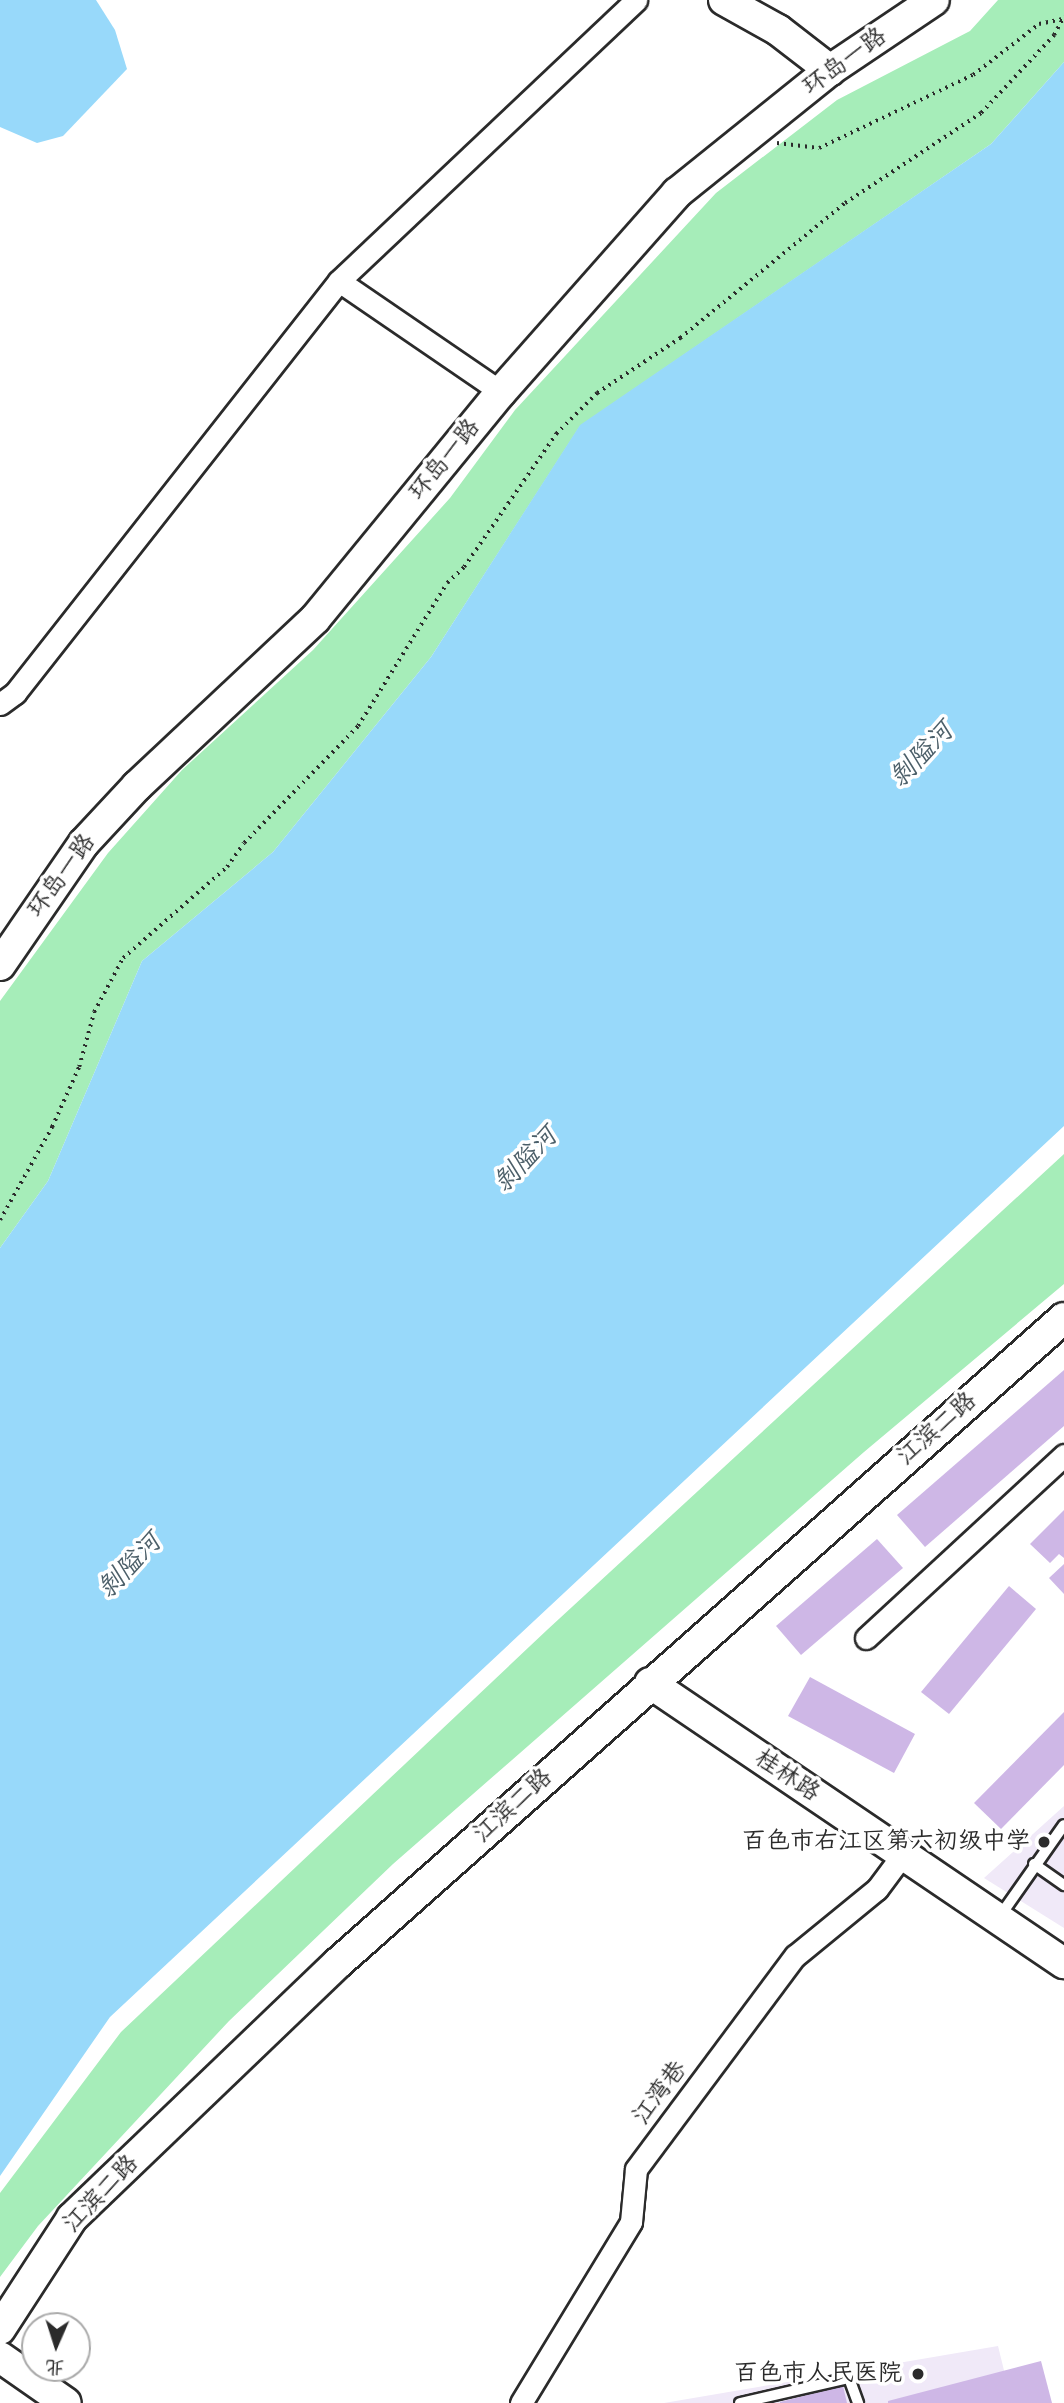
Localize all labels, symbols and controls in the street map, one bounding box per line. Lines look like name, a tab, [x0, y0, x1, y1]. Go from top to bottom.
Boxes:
street label: 环岛一路	[798, 22, 892, 102]
street label: 环岛一路	[404, 414, 486, 506]
water label: 剥隘河	[884, 716, 960, 794]
street label: 环岛一路	[22, 829, 102, 923]
water label: 剥隘河	[488, 1121, 564, 1199]
street label: 江滨二路	[891, 1387, 983, 1471]
water label: 剥隘河	[92, 1527, 168, 1605]
street label: 桂林路	[749, 1744, 825, 1808]
street label: 江滨二路	[468, 1763, 558, 1849]
place label: 百色市右江区第六初级中学	[742, 1828, 1030, 1856]
marker: 百色市右江区第六初级中学	[1036, 1834, 1052, 1850]
street label: 江湾巷	[627, 2056, 693, 2130]
street label: 江滨二路	[57, 2149, 145, 2239]
north arrow	[21, 2312, 91, 2382]
text: 北	[45, 2352, 65, 2380]
place label: 百色市人民医院	[734, 2360, 902, 2388]
marker: 百色市人民医院	[908, 2364, 928, 2384]

